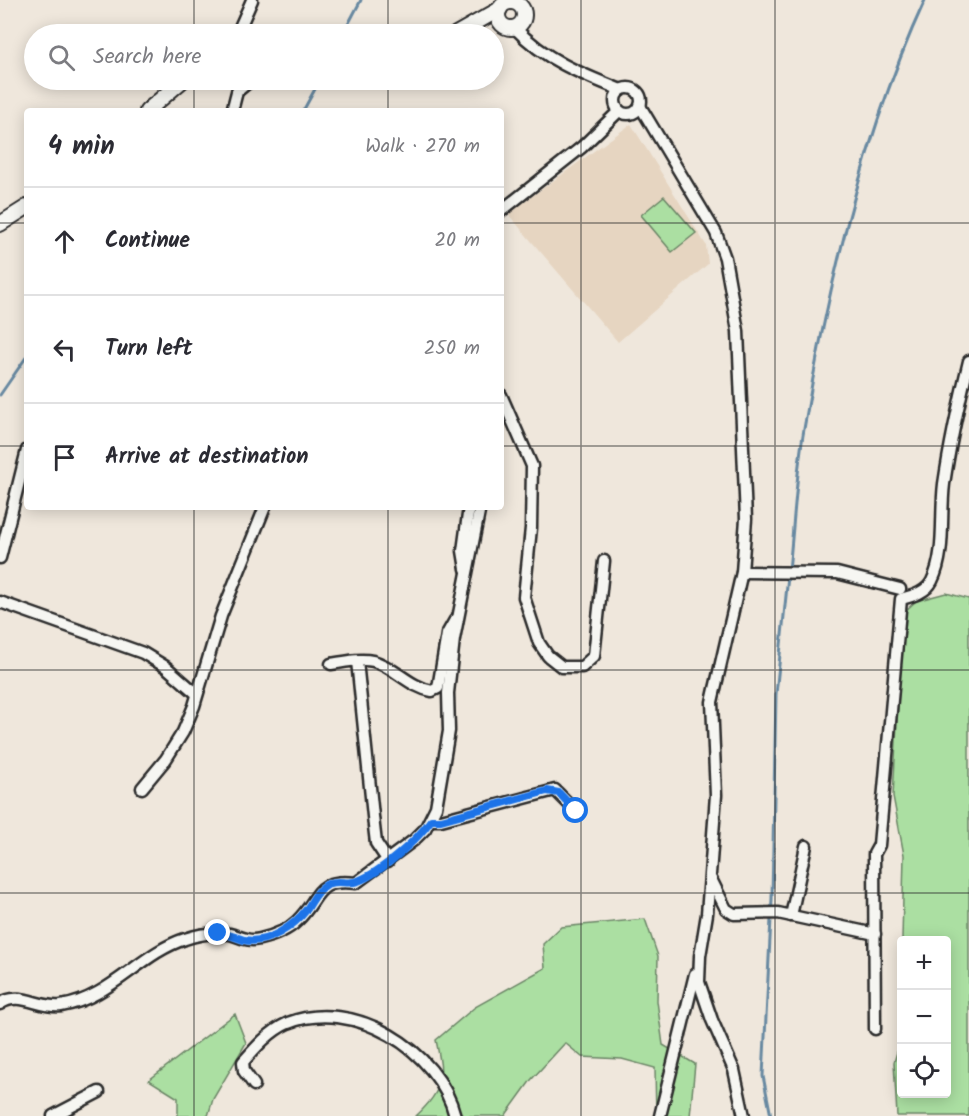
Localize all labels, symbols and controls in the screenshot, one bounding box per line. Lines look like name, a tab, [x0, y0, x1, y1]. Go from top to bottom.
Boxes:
search box	[24, 24, 504, 90]
text: Search here	[93, 40, 201, 75]
icon: search	[45, 41, 78, 74]
text: 4 min	[48, 126, 115, 168]
text: Walk · 270 m	[365, 131, 480, 163]
text: Continue	[105, 224, 190, 259]
icon: ahead	[48, 225, 81, 258]
text: 20 m	[434, 225, 480, 257]
text: Turn left	[105, 332, 192, 367]
icon: left	[48, 333, 81, 366]
text: 250 m	[424, 333, 480, 365]
text: Arrive at destination	[105, 440, 308, 475]
icon: arrive	[48, 441, 81, 474]
route start	[562, 797, 588, 823]
route end	[204, 919, 230, 945]
map controls	[897, 936, 951, 1098]
button: +	[897, 936, 951, 990]
button: −	[897, 990, 951, 1044]
button: locate	[897, 1044, 951, 1098]

